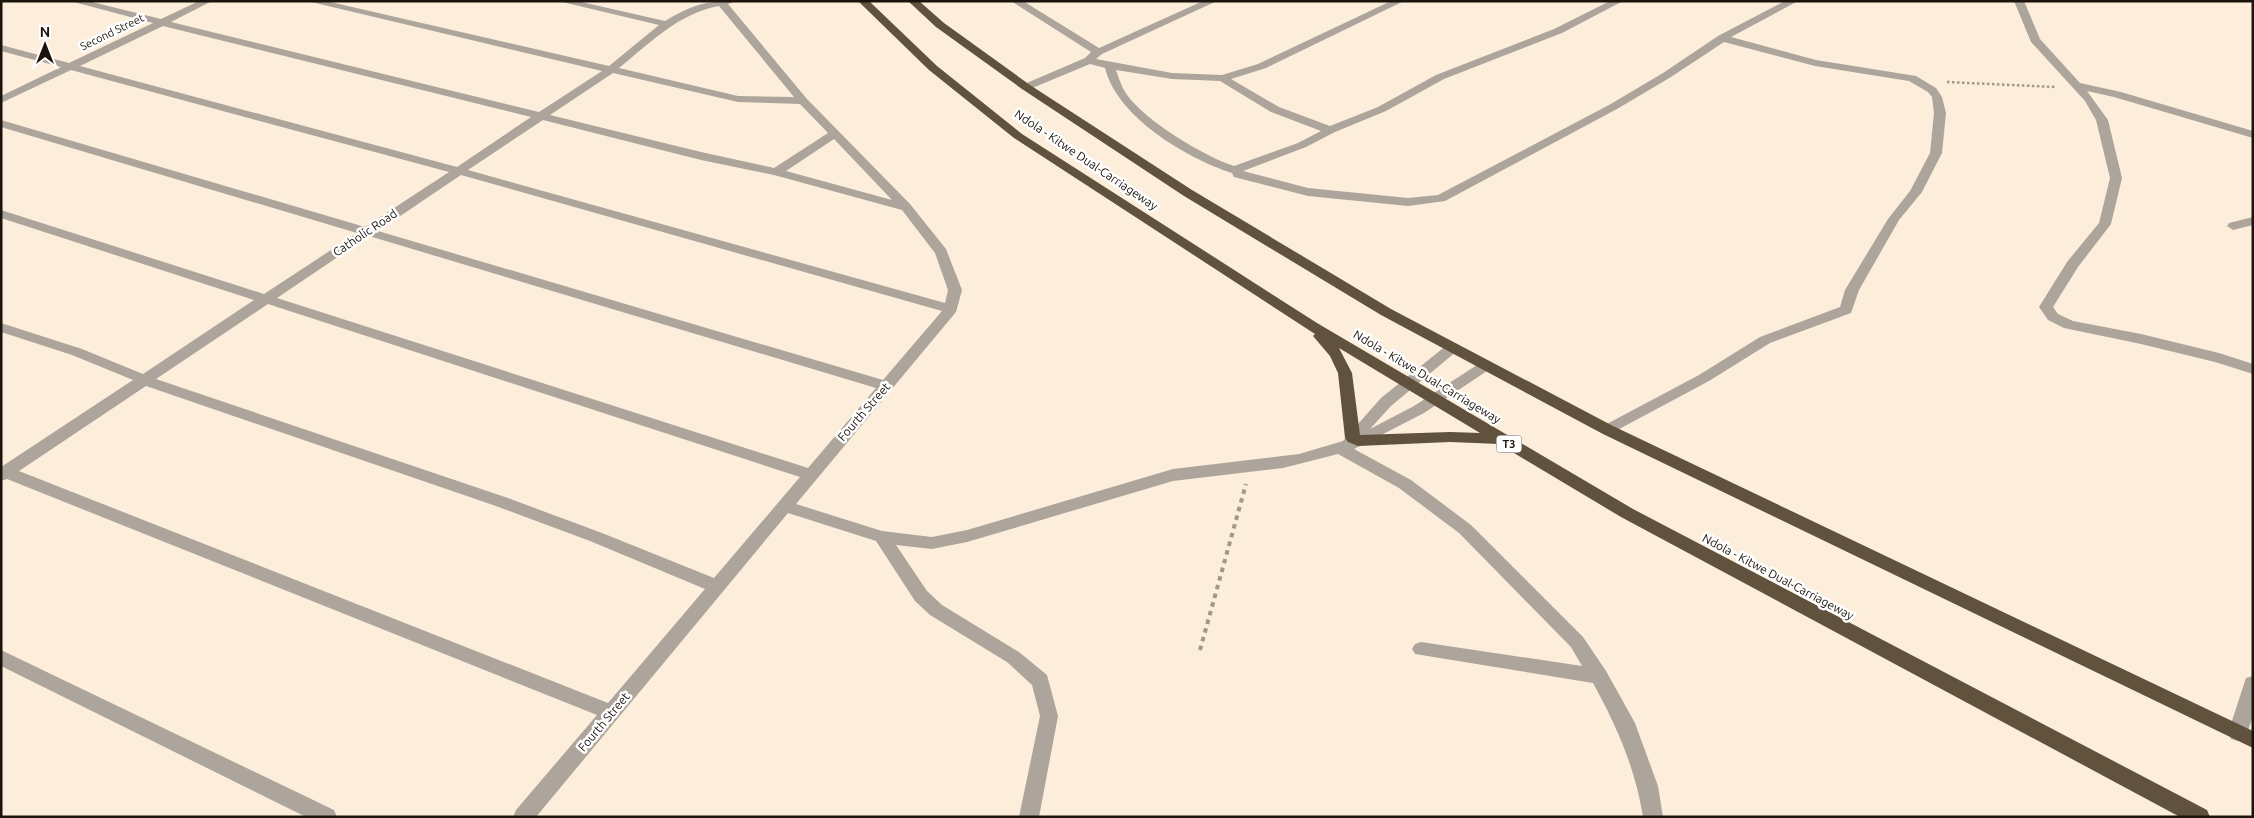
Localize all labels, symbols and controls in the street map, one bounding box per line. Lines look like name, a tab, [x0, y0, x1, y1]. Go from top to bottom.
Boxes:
street label: Second Street	[78, 11, 146, 53]
north arrow	[20, 20, 70, 70]
text: N	[40, 24, 50, 40]
street label: Ndola - Kitwe Dual-Carriageway	[1012, 107, 1160, 212]
street label: Catholic Road	[330, 206, 399, 259]
street label: Ndola - Kitwe Dual-Carriageway	[1351, 327, 1503, 426]
street label: Fourth Street	[835, 380, 893, 443]
road number: T3	[1496, 436, 1522, 452]
street label: Ndola - Kitwe Dual-Carriageway	[1700, 531, 1856, 622]
street label: Fourth Street	[575, 690, 632, 754]

